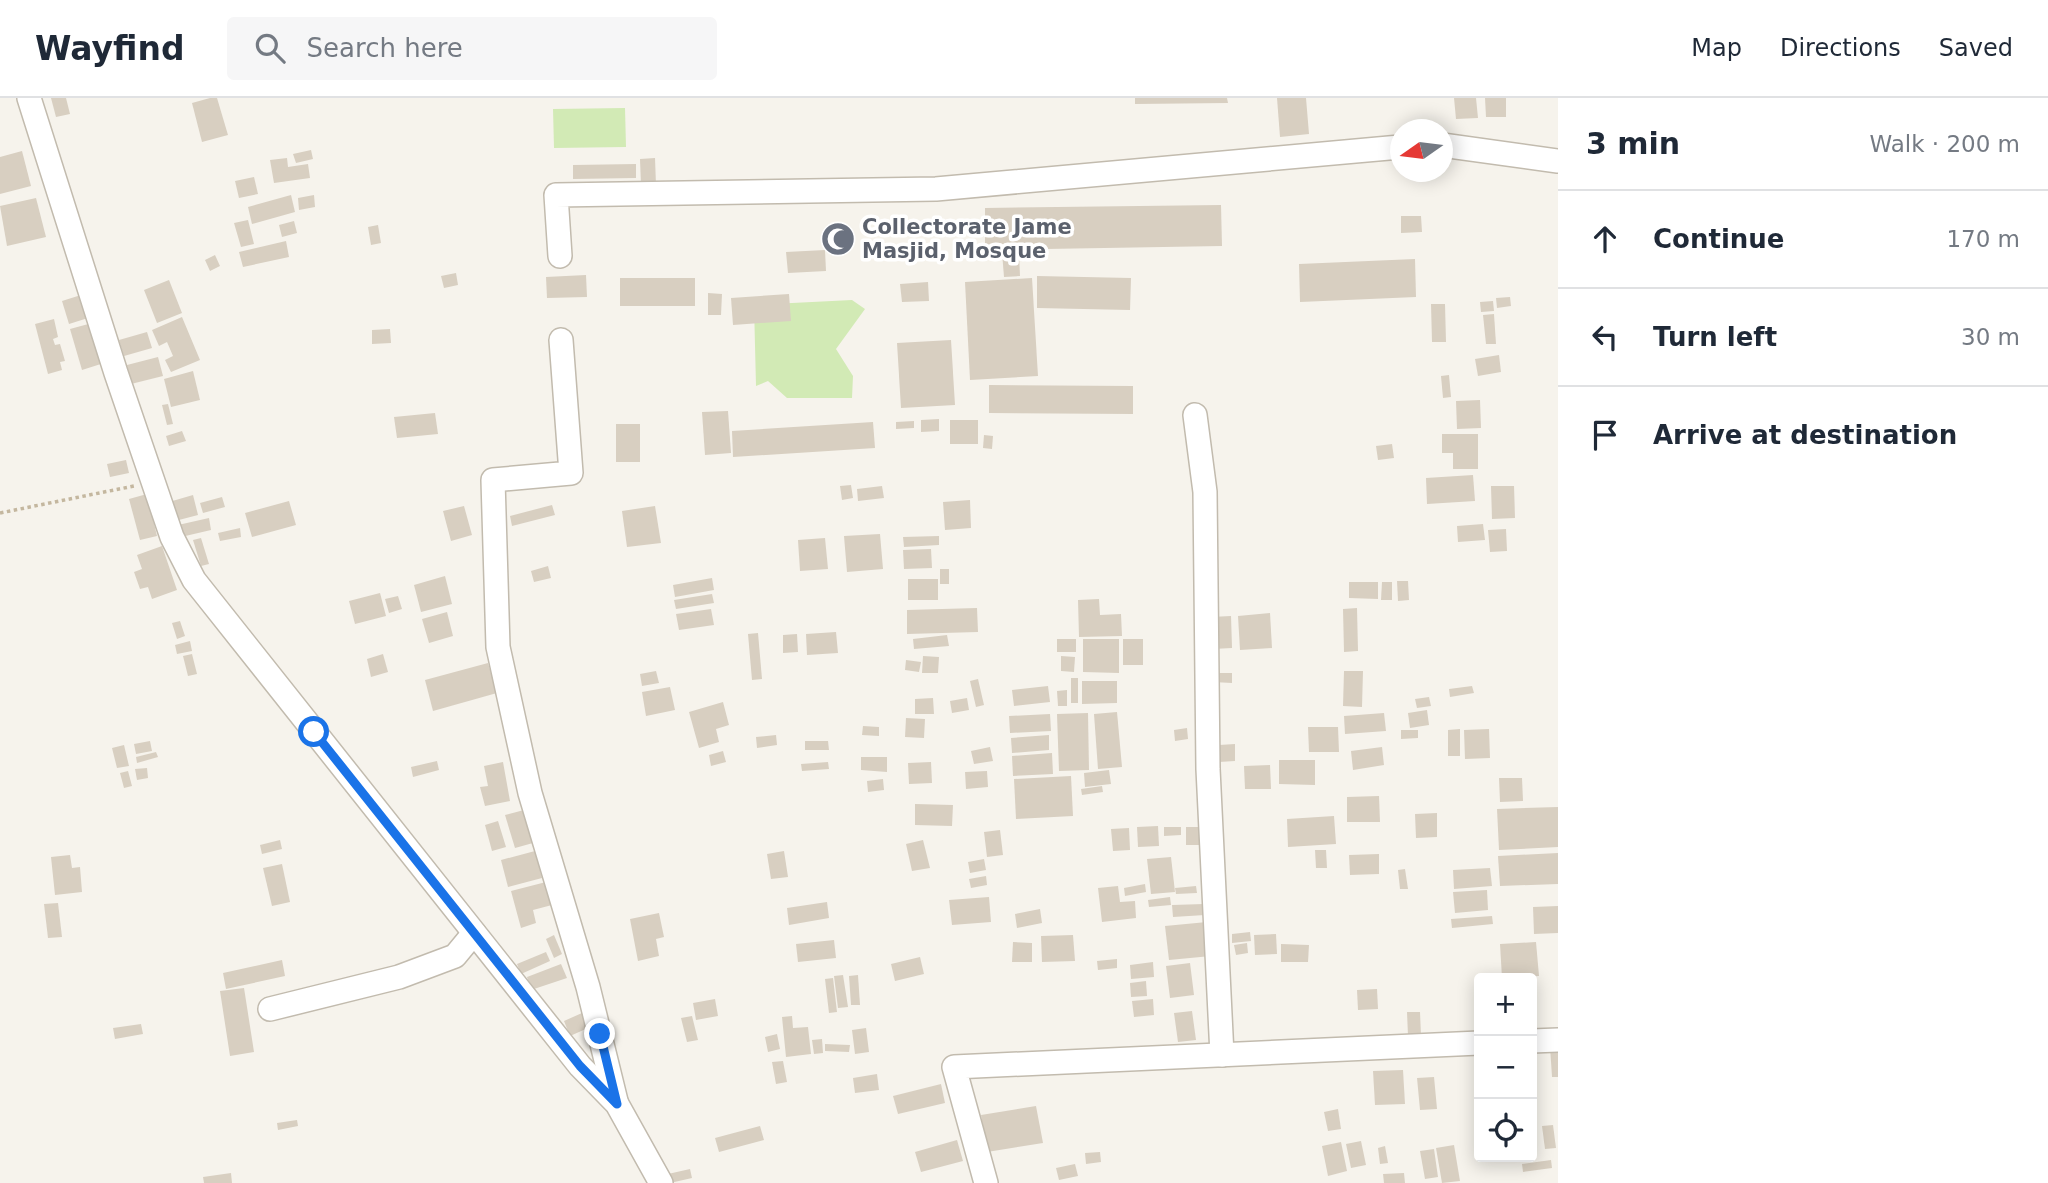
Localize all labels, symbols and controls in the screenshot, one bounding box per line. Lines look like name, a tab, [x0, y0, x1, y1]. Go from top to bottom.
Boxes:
search box	[227, 17, 717, 80]
text: Wayfind	[35, 29, 185, 68]
icon: search	[251, 29, 289, 67]
text: Search here	[307, 33, 463, 63]
text: Map	[1691, 34, 1742, 62]
text: Directions	[1780, 34, 1901, 62]
text: Saved	[1939, 34, 2013, 62]
north arrow	[1390, 119, 1453, 182]
text: 3 min	[1586, 126, 1680, 161]
text: Walk · 200 m	[1869, 131, 2020, 157]
place label: Collectorate Jame Masjid, Mosque	[862, 215, 1072, 263]
mosque icon: Collectorate Jame Masjid, Mosque	[819, 220, 857, 258]
icon: ahead	[1586, 220, 1624, 258]
text: Continue	[1653, 224, 1784, 254]
text: 170 m	[1946, 226, 2020, 252]
icon: left	[1586, 318, 1624, 356]
text: Turn left	[1653, 322, 1777, 352]
text: 30 m	[1961, 324, 2020, 350]
icon: arrive	[1586, 416, 1624, 454]
text: Arrive at destination	[1653, 420, 1957, 450]
route start	[298, 716, 329, 747]
map controls	[1474, 973, 1537, 1162]
button: +	[1474, 973, 1537, 1036]
route end	[584, 1018, 615, 1049]
button: −	[1474, 1036, 1537, 1099]
button: locate	[1474, 1099, 1537, 1162]

